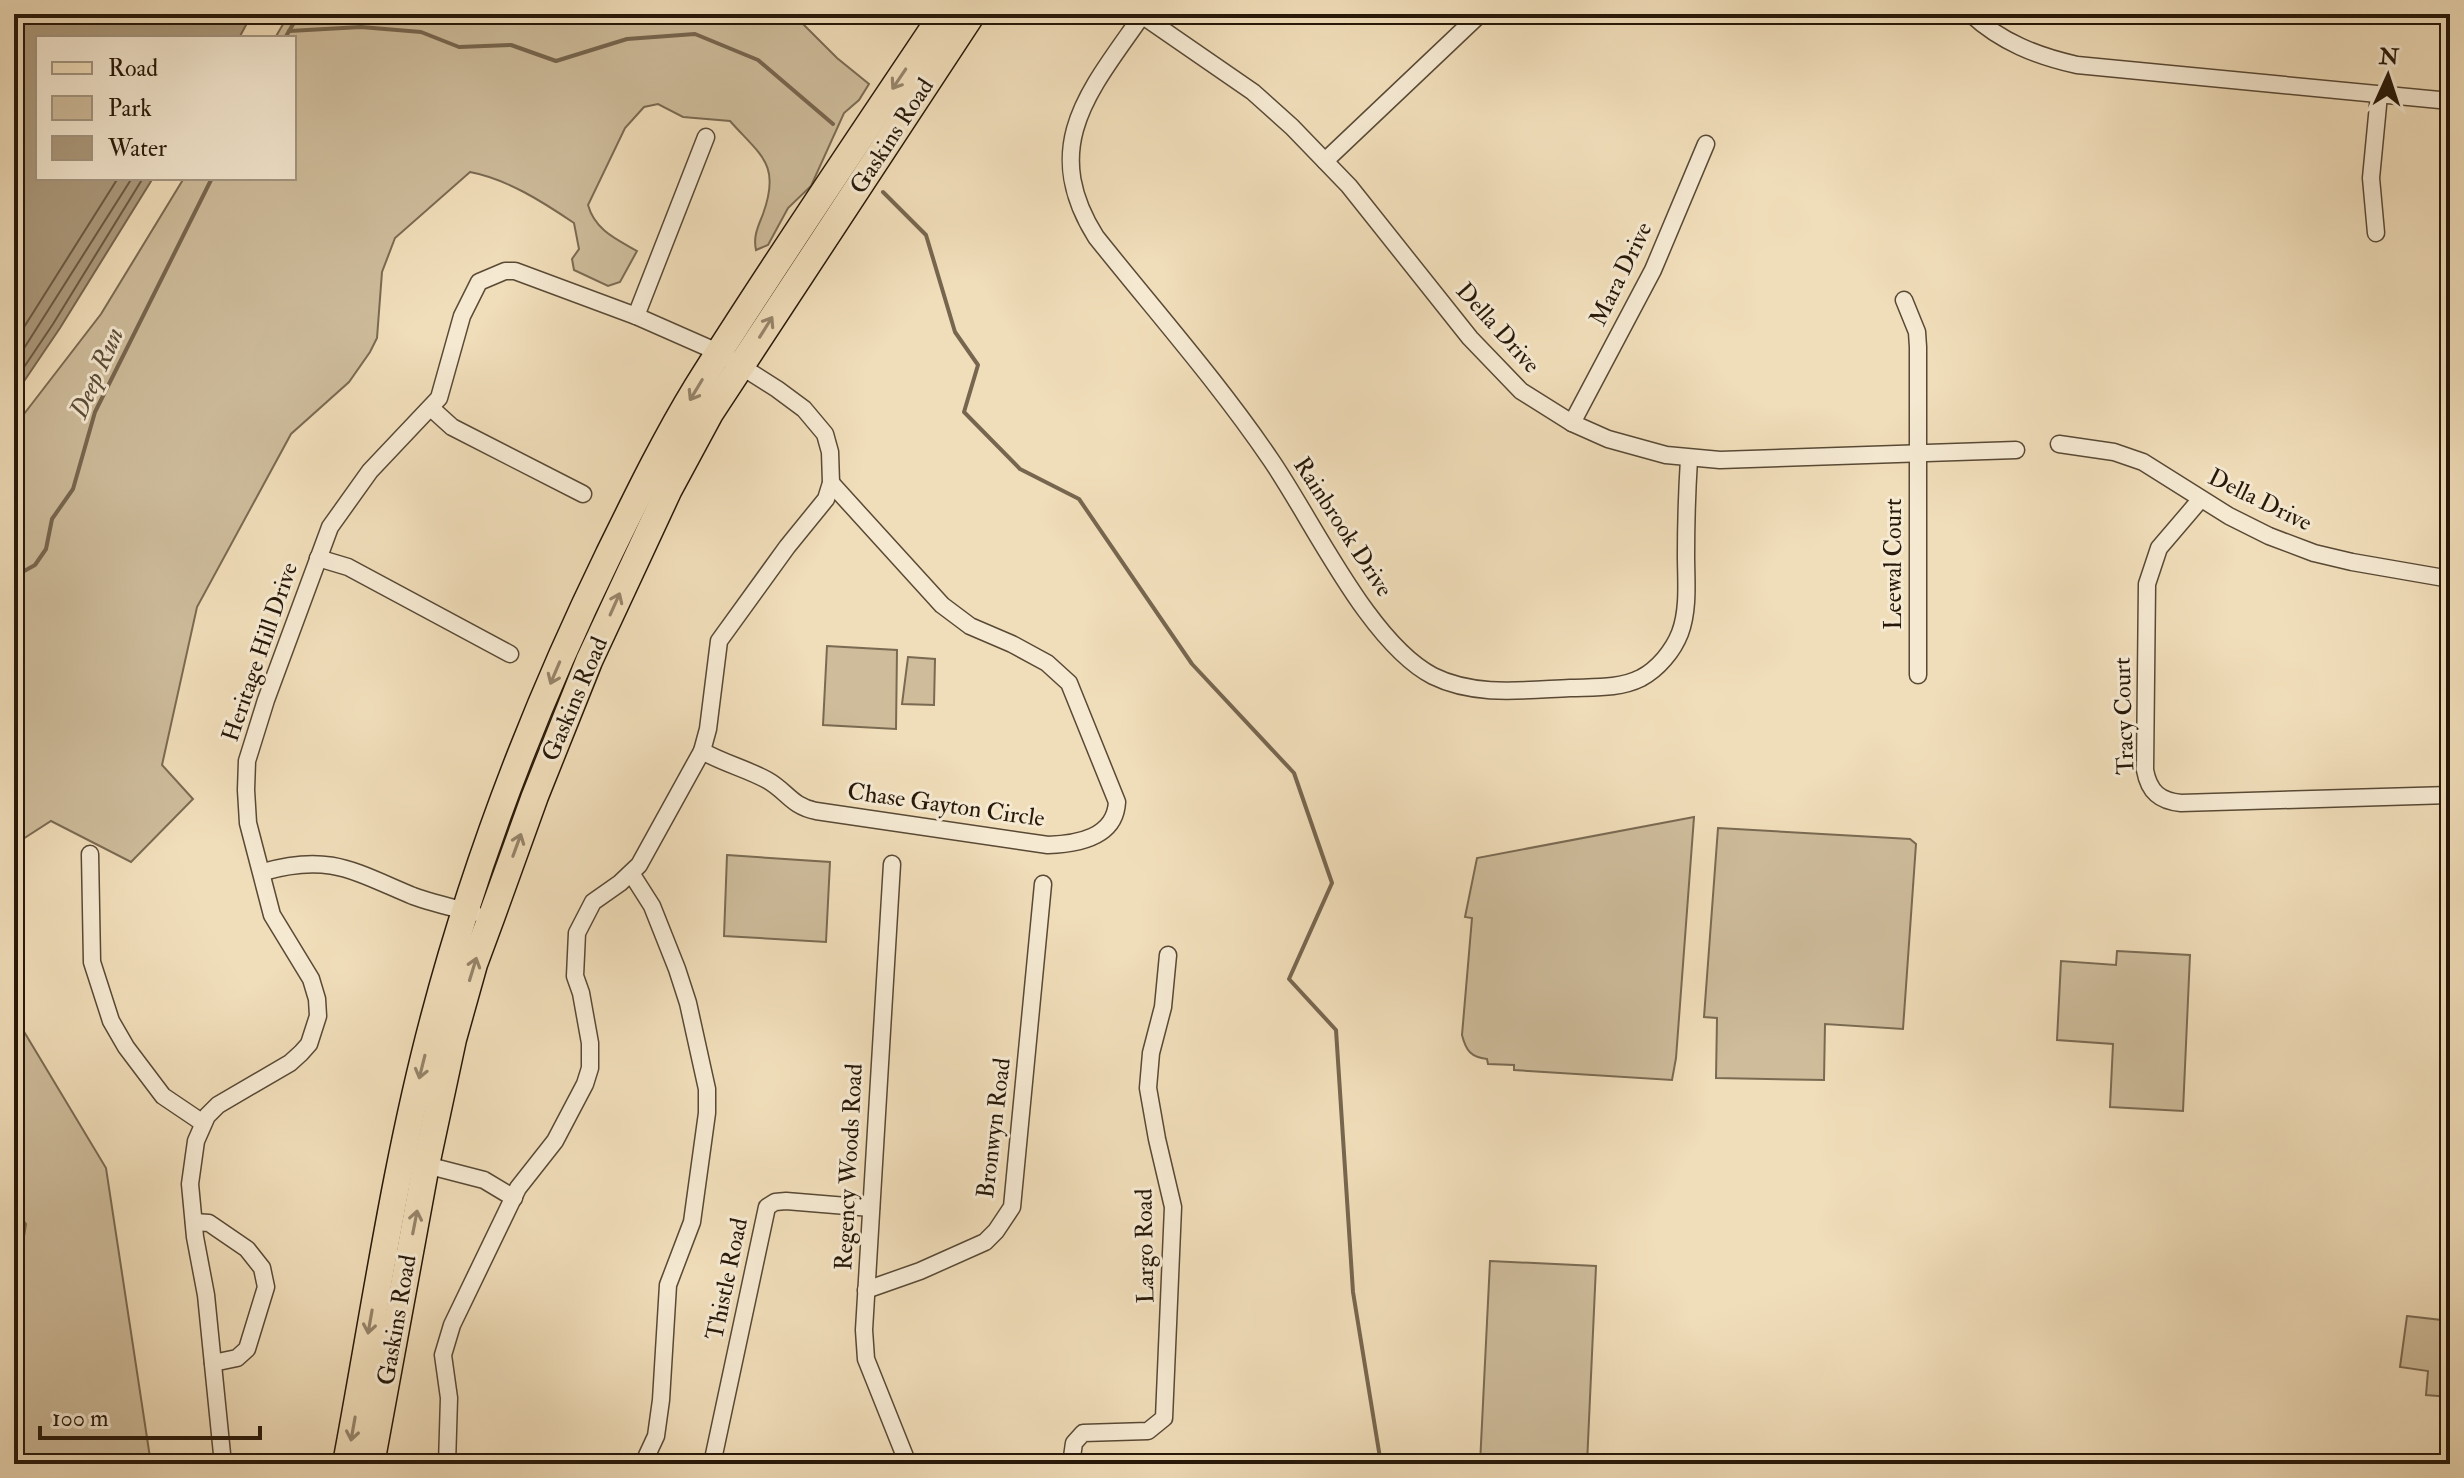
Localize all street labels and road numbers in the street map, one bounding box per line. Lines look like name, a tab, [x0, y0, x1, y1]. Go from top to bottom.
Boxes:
street label: Gaskins Road	[843, 72, 941, 200]
street label: Mara Drive	[1583, 217, 1659, 331]
street label: Della Drive	[1449, 276, 1547, 380]
street label: Rainbrook Drive	[1286, 451, 1400, 603]
street label: Della Drive	[2203, 462, 2317, 538]
street label: Leewal Court	[1878, 498, 1909, 630]
street label: Heritage Hill Drive	[215, 558, 305, 746]
street label: Gaskins Road	[535, 632, 615, 766]
street label: Tracy Court	[2106, 656, 2142, 775]
street label: Chase Gayton Circle	[845, 776, 1047, 834]
street label: Bronwyn Road	[970, 1056, 1018, 1200]
street label: Regency Woods Road	[828, 1063, 870, 1271]
street label: Largo Road	[1128, 1188, 1161, 1304]
street label: Thistle Road	[699, 1215, 755, 1343]
street label: Gaskins Road	[370, 1252, 424, 1388]

